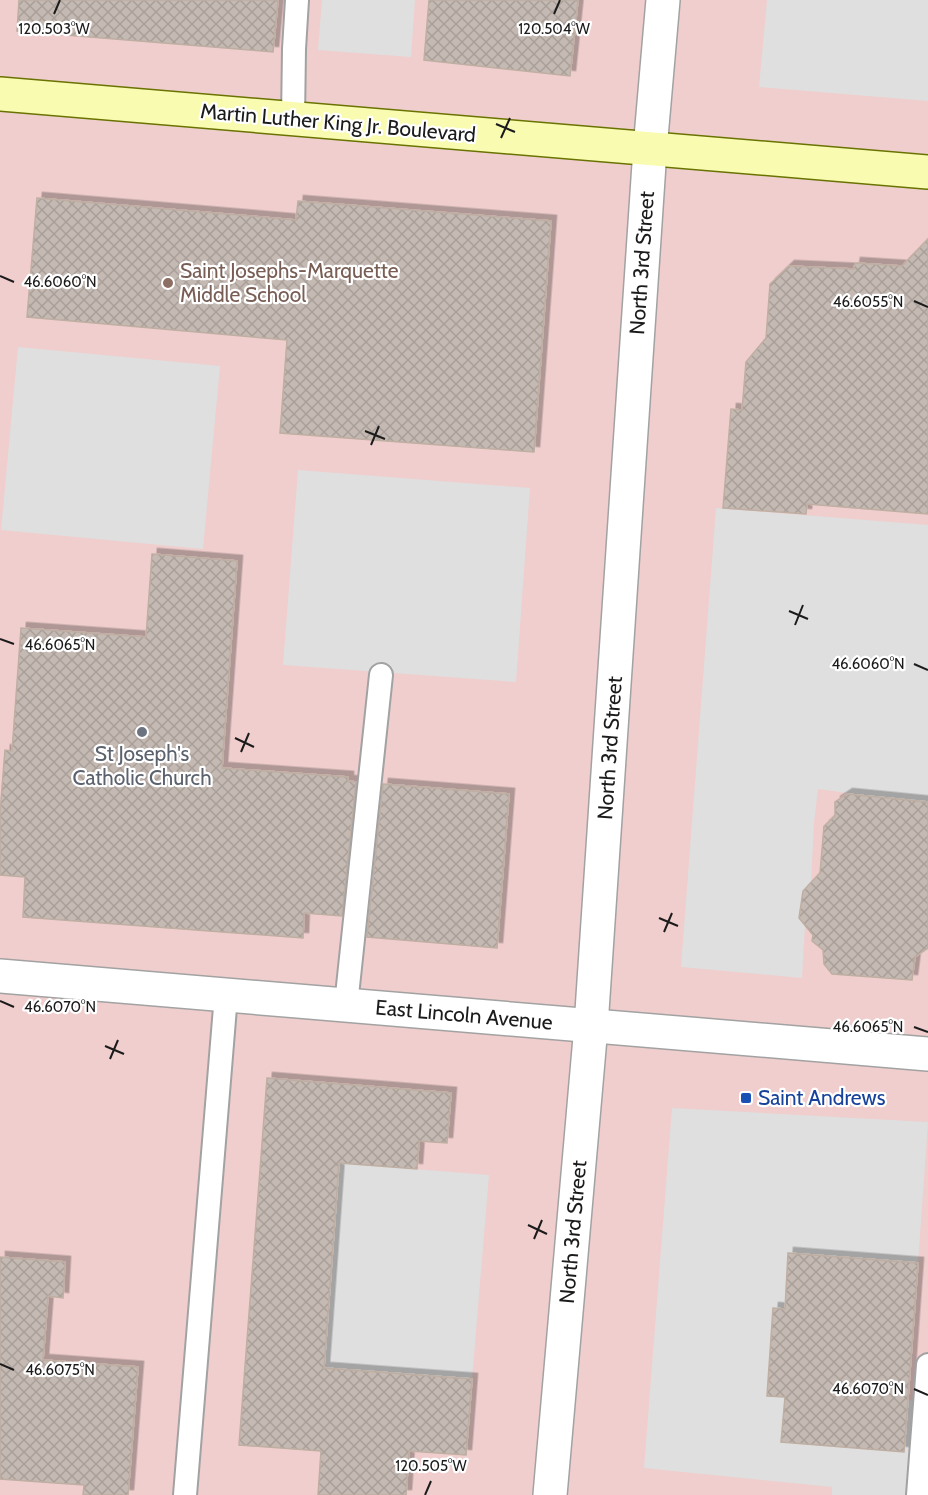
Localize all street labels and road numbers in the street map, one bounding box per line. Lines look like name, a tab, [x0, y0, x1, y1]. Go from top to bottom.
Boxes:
street label: Martin Luther King Jr. Boulevard	[199, 98, 477, 147]
street label: North 3rd Street	[624, 190, 659, 336]
street label: North 3rd Street	[592, 675, 627, 821]
street label: East Lincoln Avenue	[374, 994, 554, 1035]
street label: North 3rd Street	[554, 1159, 591, 1305]

